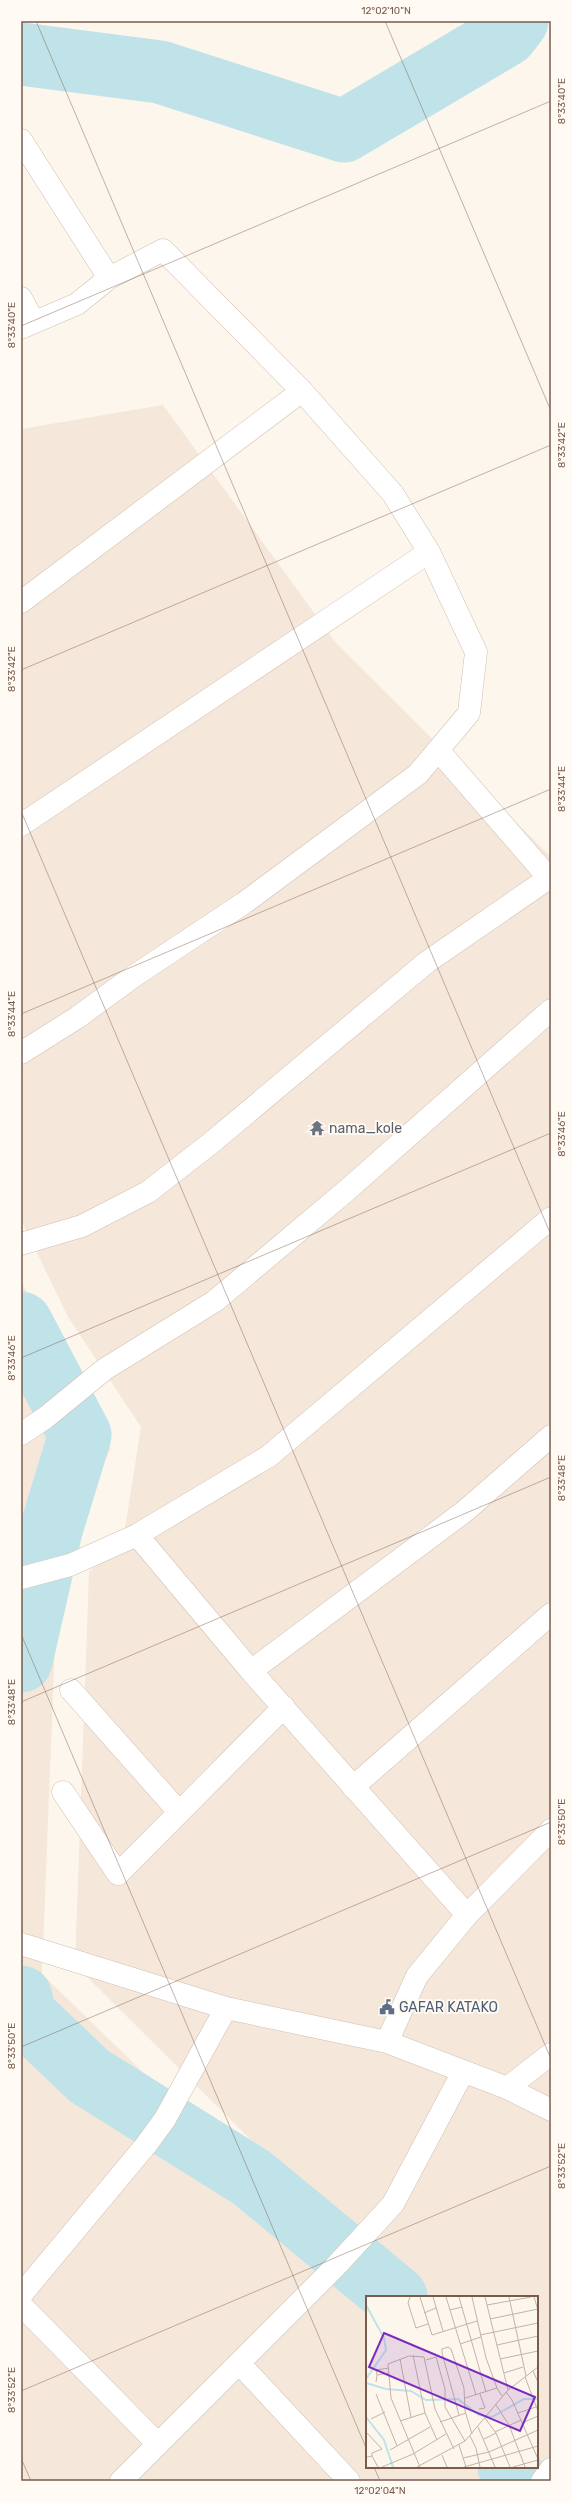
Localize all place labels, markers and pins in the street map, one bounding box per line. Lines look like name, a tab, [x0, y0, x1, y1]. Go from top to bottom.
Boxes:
temple icon: nama_kole	[308, 1119, 326, 1137]
place label: nama_kole	[329, 1120, 402, 1137]
public building icon: GAFAR KATAKO	[378, 1998, 396, 2016]
place label: GAFAR KATAKO	[399, 1999, 498, 2016]

